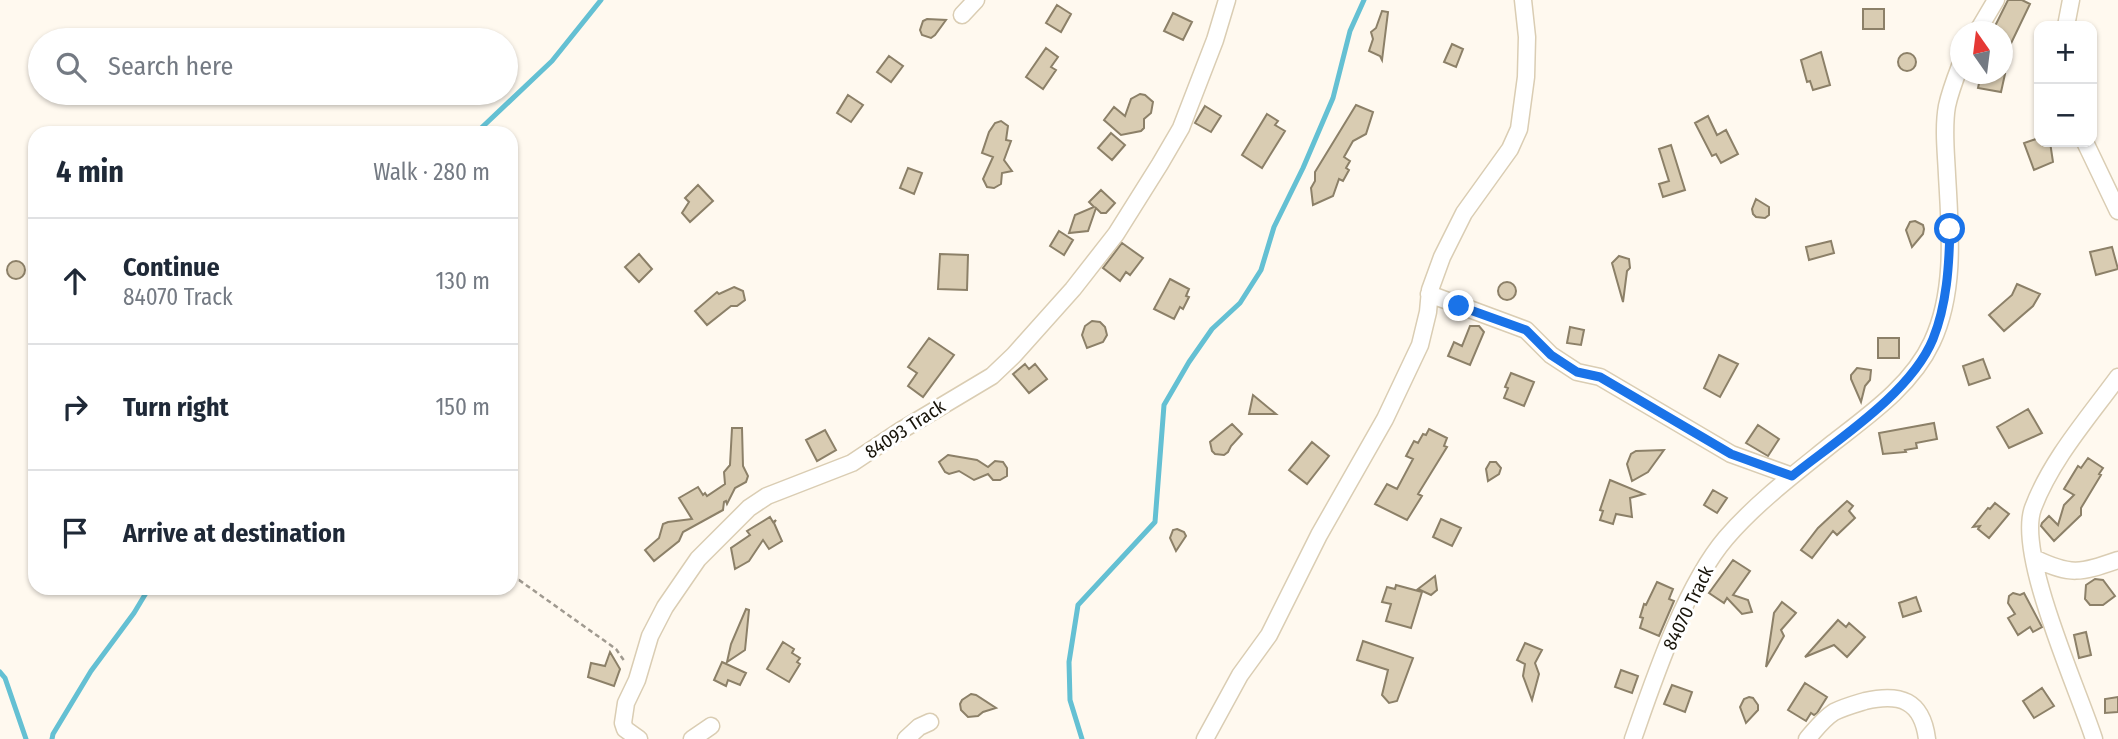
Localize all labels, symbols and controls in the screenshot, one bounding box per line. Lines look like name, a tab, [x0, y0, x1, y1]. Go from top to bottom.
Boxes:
north arrow	[1950, 21, 2013, 84]
map controls	[2034, 21, 2097, 147]
button: +	[2034, 21, 2097, 84]
search box	[28, 28, 518, 105]
icon: search	[52, 48, 90, 86]
text: Search here	[108, 51, 233, 82]
button: −	[2034, 84, 2097, 147]
text: 4 min	[56, 154, 124, 190]
text: Walk · 280 m	[373, 158, 490, 186]
route start	[1934, 213, 1965, 244]
text: Continue	[123, 252, 220, 283]
icon: ahead	[56, 262, 94, 300]
text: 130 m	[436, 267, 490, 295]
text: 84070 Track	[123, 283, 233, 311]
route end	[1443, 290, 1474, 321]
icon: right	[56, 388, 94, 426]
text: Turn right	[123, 392, 229, 423]
text: 150 m	[435, 393, 490, 421]
street label: 84093 Track	[861, 395, 949, 463]
icon: arrive	[56, 514, 94, 552]
text: Arrive at destination	[123, 518, 346, 549]
street label: 84070 Track	[1658, 562, 1718, 654]

